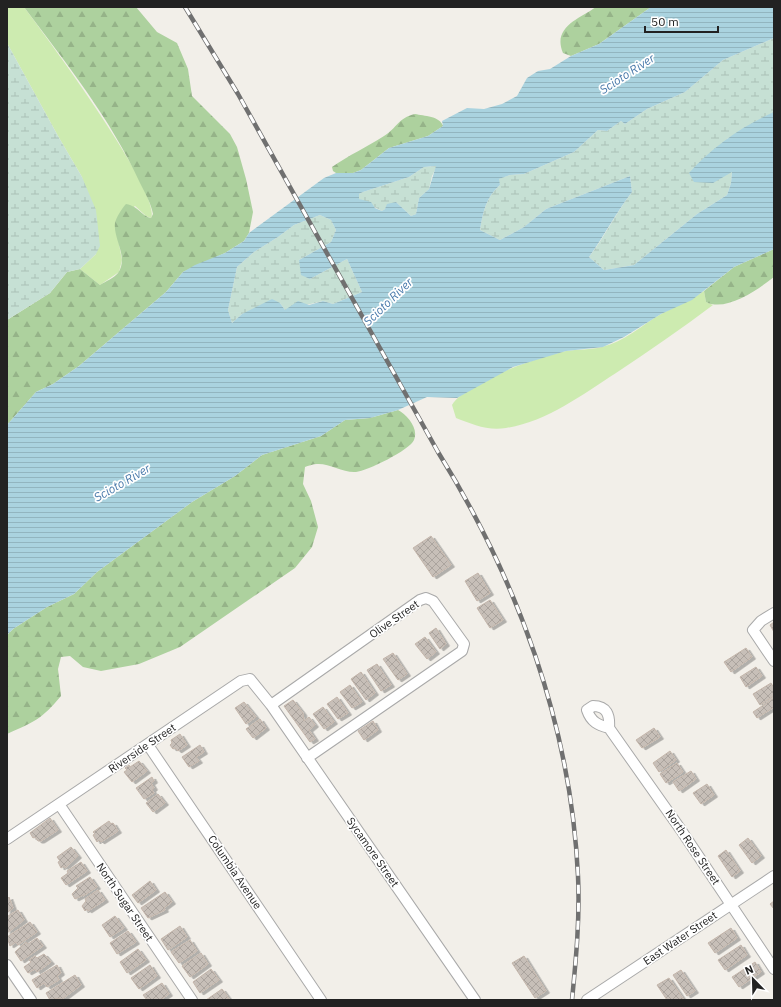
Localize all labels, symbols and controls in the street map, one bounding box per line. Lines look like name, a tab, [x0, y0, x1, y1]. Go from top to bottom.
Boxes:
scale bar	[645, 8, 718, 34]
text: 50 m	[651, 14, 679, 29]
water label: Scioto River	[596, 50, 658, 97]
water label: Scioto River	[360, 274, 416, 329]
water label: Scioto River	[91, 460, 153, 505]
street label: Olive Street	[366, 597, 422, 641]
street label: Riverside Street	[106, 720, 179, 776]
street label: North Rose Street	[663, 807, 723, 887]
street label: Sycamore Street	[344, 814, 402, 890]
street label: Columbia Avenue	[205, 832, 265, 912]
street label: North Sugar Street	[94, 860, 157, 944]
street label: East Water Street	[640, 908, 720, 968]
north arrow	[733, 959, 773, 999]
text: N	[743, 962, 756, 978]

